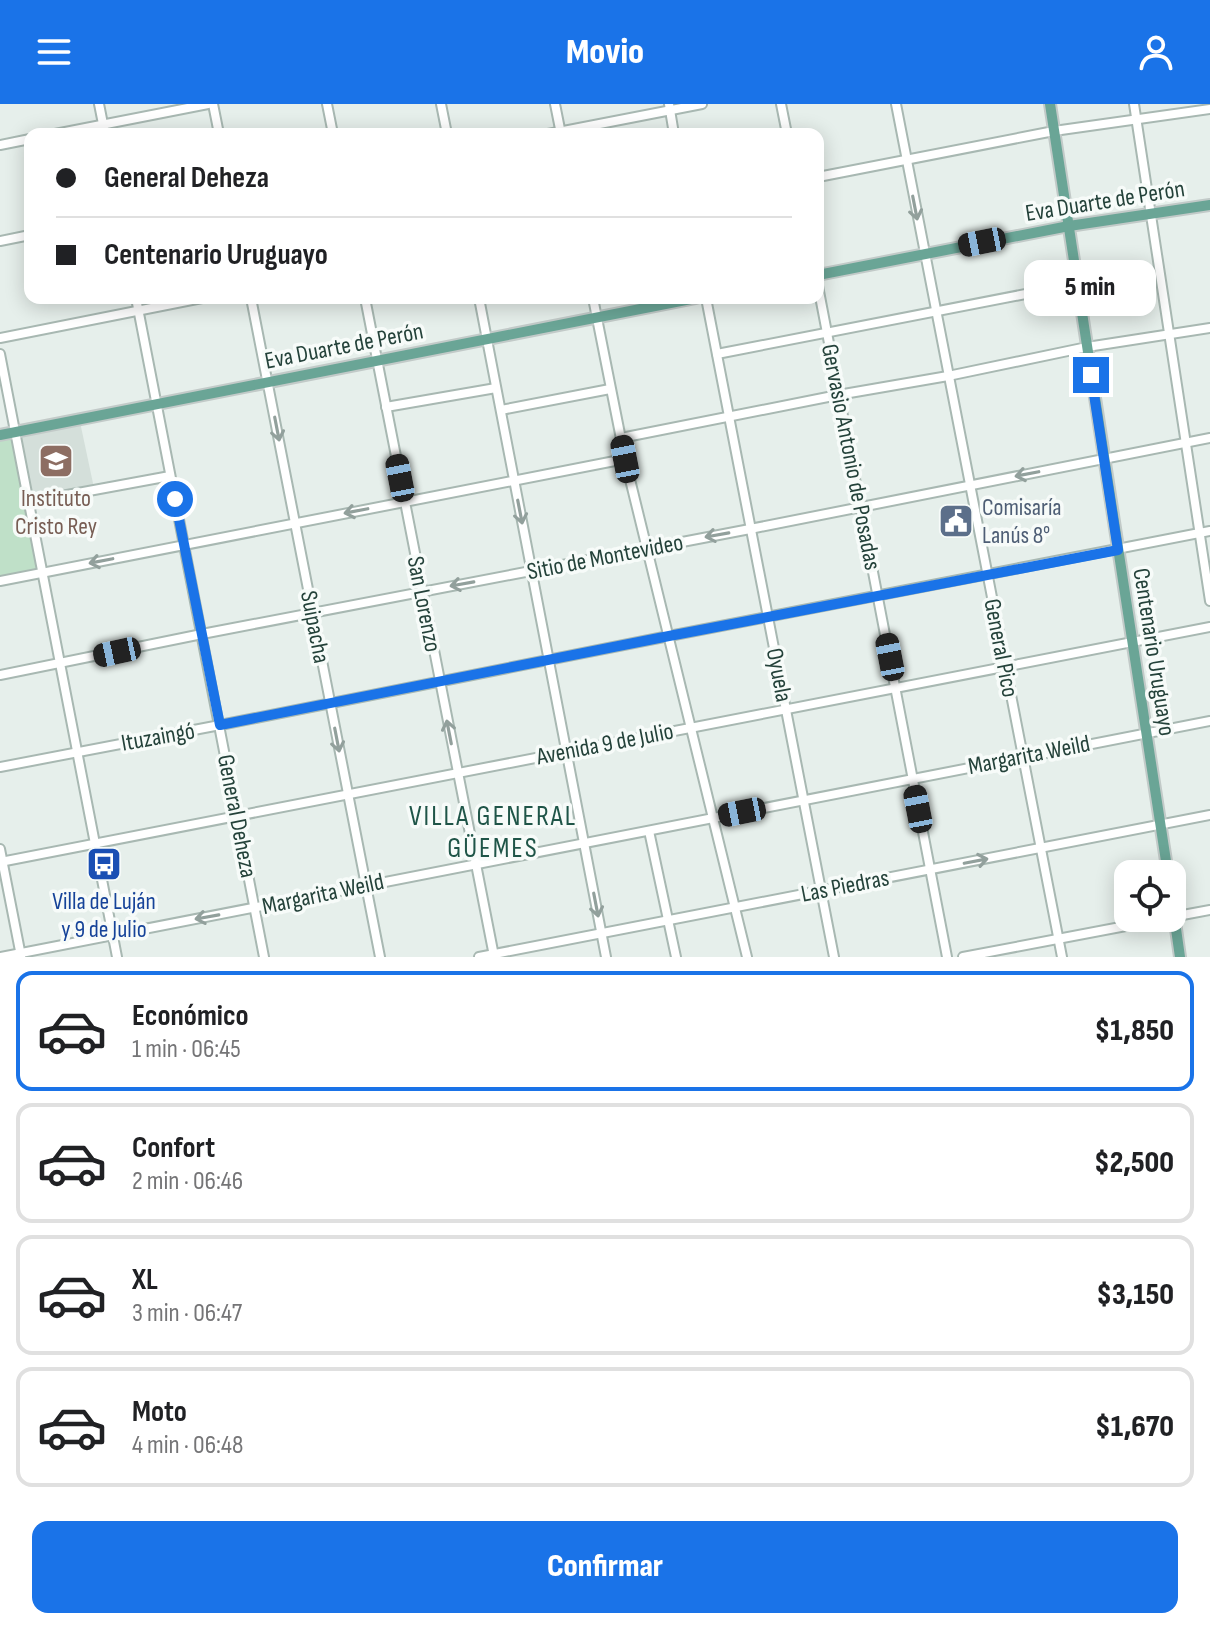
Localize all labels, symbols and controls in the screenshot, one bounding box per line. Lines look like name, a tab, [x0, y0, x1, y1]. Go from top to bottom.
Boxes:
icon: menu	[32, 30, 76, 74]
icon: person	[1134, 30, 1178, 74]
text: Movio	[566, 31, 644, 74]
text: General Deheza	[104, 160, 269, 196]
street label: Eva Duarte de Perón	[1023, 174, 1187, 228]
one-way arrow	[909, 195, 924, 220]
car	[956, 226, 1008, 258]
text: Centenario Uruguayo	[104, 237, 328, 273]
callout: 5 min	[1025, 259, 1157, 315]
text: 5 min	[1065, 272, 1115, 303]
street label: Eva Duarte de Perón	[262, 316, 426, 376]
street label: Gervasio Antonio de Posadas	[815, 341, 887, 573]
route end	[1073, 357, 1109, 393]
one-way arrow	[270, 416, 285, 442]
car	[609, 433, 641, 485]
school or university icon: Instituto Cristo Rey	[37, 442, 75, 480]
car	[384, 452, 416, 504]
one-way arrow	[1015, 468, 1041, 483]
route start	[157, 481, 193, 517]
place label: Instituto Cristo Rey	[15, 484, 97, 541]
place label: Comisaría Lanús 8°	[982, 493, 1062, 550]
one-way arrow	[514, 499, 529, 524]
public building icon: Comisaría Lanús 8°	[937, 502, 975, 540]
one-way arrow	[344, 505, 369, 520]
street label: Sitio de Montevideo	[524, 528, 686, 586]
one-way arrow	[705, 529, 731, 544]
one-way arrow	[88, 554, 114, 569]
street label: San Lorenzo	[401, 554, 447, 654]
street label: Centenario Uruguayo	[1126, 566, 1182, 738]
one-way arrow	[450, 578, 475, 593]
street label: Suipacha	[294, 588, 336, 666]
street label: General Pico	[977, 596, 1025, 700]
car	[874, 631, 906, 683]
car	[91, 635, 143, 669]
street label: Oyuela	[760, 645, 798, 705]
street label: Ituzaingó	[119, 716, 197, 758]
street label: Avenida 9 de Julio	[533, 717, 676, 772]
one-way arrow	[441, 720, 456, 745]
one-way arrow	[330, 726, 345, 752]
street label: Margarita Weild	[966, 729, 1092, 781]
street label: General Deheza	[211, 752, 263, 880]
car	[902, 783, 934, 835]
car	[716, 796, 768, 828]
district label: VILLA GENERAL GÜEMES	[409, 800, 577, 865]
bus stop icon: Villa de Luján y 9 de Julio	[85, 845, 123, 883]
one-way arrow	[963, 852, 989, 867]
map controls	[1114, 860, 1186, 932]
button: locate	[1114, 860, 1186, 932]
street label: Las Piedras	[798, 863, 892, 909]
street label: Margarita Weild	[260, 867, 386, 921]
place label: Villa de Luján y 9 de Julio	[52, 887, 156, 944]
one-way arrow	[589, 892, 604, 917]
one-way arrow	[195, 911, 220, 926]
icon: car	[36, 995, 108, 1067]
text: Económico	[132, 998, 249, 1034]
text: $1,850	[1095, 1013, 1174, 1049]
text: 1 min · 06:45	[132, 1034, 241, 1065]
icon: car	[36, 1127, 108, 1199]
text: Confort	[132, 1130, 215, 1166]
text: $2,500	[1094, 1145, 1174, 1181]
text: 2 min · 06:46	[132, 1166, 243, 1197]
icon: car	[36, 1259, 108, 1331]
text: XL	[132, 1262, 158, 1298]
text: $3,150	[1096, 1277, 1174, 1313]
text: 3 min · 06:47	[132, 1298, 242, 1329]
icon: car	[36, 1391, 108, 1463]
text: Moto	[132, 1394, 187, 1430]
text: $1,670	[1095, 1409, 1174, 1445]
text: 4 min · 06:48	[132, 1430, 243, 1461]
button: Confirmar	[32, 1521, 1178, 1613]

